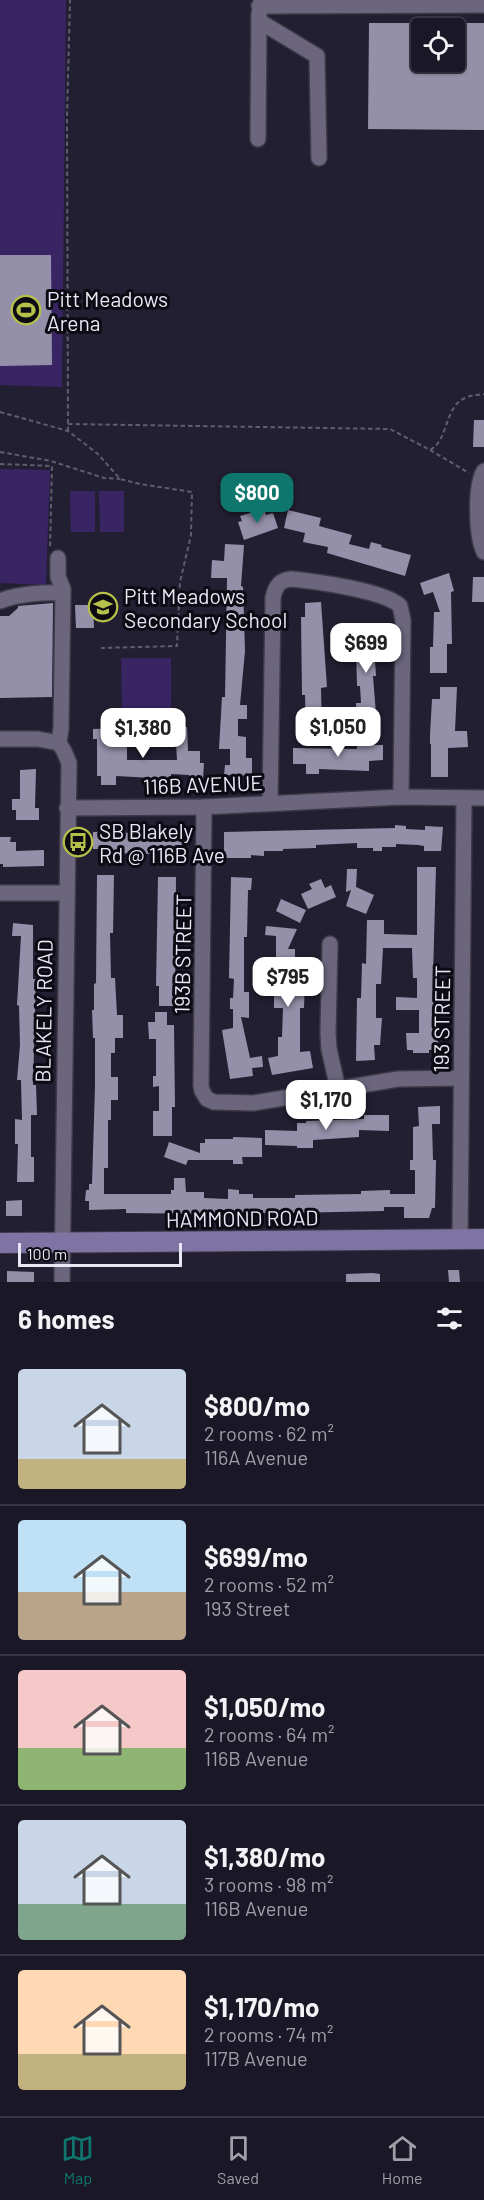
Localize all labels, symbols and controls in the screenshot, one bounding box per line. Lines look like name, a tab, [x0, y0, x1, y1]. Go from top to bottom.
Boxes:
map controls	[411, 18, 465, 72]
button: locate	[411, 18, 465, 72]
place label: Pitt Meadows Arena	[47, 286, 168, 335]
sports icon: Pitt Meadows Arena	[10, 294, 42, 326]
pin: $800	[221, 473, 293, 524]
text: $800	[234, 480, 280, 504]
place label: Pitt Meadows Secondary School	[124, 583, 287, 632]
school or university icon: Pitt Meadows Secondary School	[87, 591, 119, 623]
pin: $699	[330, 623, 402, 674]
text: $699	[344, 630, 388, 654]
pin: $1,050	[289, 707, 387, 758]
pin: $1,380	[94, 708, 192, 759]
text: $1,050	[310, 714, 366, 738]
text: $1,380	[115, 715, 171, 739]
street label: 116B AVENUE	[143, 769, 263, 799]
place label: SB Blakely Rd @ 116B Ave	[99, 818, 225, 867]
bus stop icon: SB Blakely Rd @ 116B Ave	[62, 826, 94, 858]
street label: 193B STREET	[168, 894, 196, 1014]
street label: BLAKELY ROAD	[29, 939, 57, 1083]
pin: $795	[252, 957, 324, 1008]
text: $795	[267, 964, 309, 988]
street label: 193 STREET	[428, 965, 454, 1073]
pin: $1,170	[277, 1080, 375, 1131]
text: $1,170	[300, 1087, 352, 1111]
street label: HAMMOND ROAD	[166, 1204, 318, 1232]
scale bar	[18, 1240, 182, 1268]
text: 100 m	[27, 1244, 67, 1263]
icon: filters	[433, 1302, 466, 1335]
text: 6 homes	[18, 1303, 115, 1334]
text: $800/mo	[204, 1390, 310, 1421]
icon: home	[66, 1393, 138, 1465]
text: 2 rooms · 62 m²	[204, 1421, 334, 1445]
text: 116A Avenue	[204, 1445, 308, 1469]
text: $699/mo	[204, 1541, 308, 1572]
icon: home	[66, 1544, 138, 1616]
text: 2 rooms · 52 m²	[204, 1572, 334, 1596]
text: 193 Street	[204, 1596, 290, 1620]
text: $1,050/mo	[204, 1691, 326, 1722]
icon: home	[66, 1694, 138, 1766]
text: 2 rooms · 64 m²	[204, 1722, 334, 1746]
text: 116B Avenue	[204, 1746, 308, 1770]
text: $1,380/mo	[204, 1841, 326, 1872]
icon: home	[66, 1844, 138, 1916]
text: 3 rooms · 98 m²	[204, 1872, 334, 1896]
text: 116B Avenue	[204, 1896, 308, 1920]
text: $1,170/mo	[204, 1991, 320, 2022]
icon: home	[66, 1994, 138, 2066]
text: 2 rooms · 74 m²	[204, 2022, 334, 2046]
text: 117B Avenue	[204, 2046, 308, 2070]
tab: Map	[61, 2132, 94, 2187]
tab: Saved	[217, 2132, 259, 2187]
tab: Home	[382, 2132, 423, 2187]

